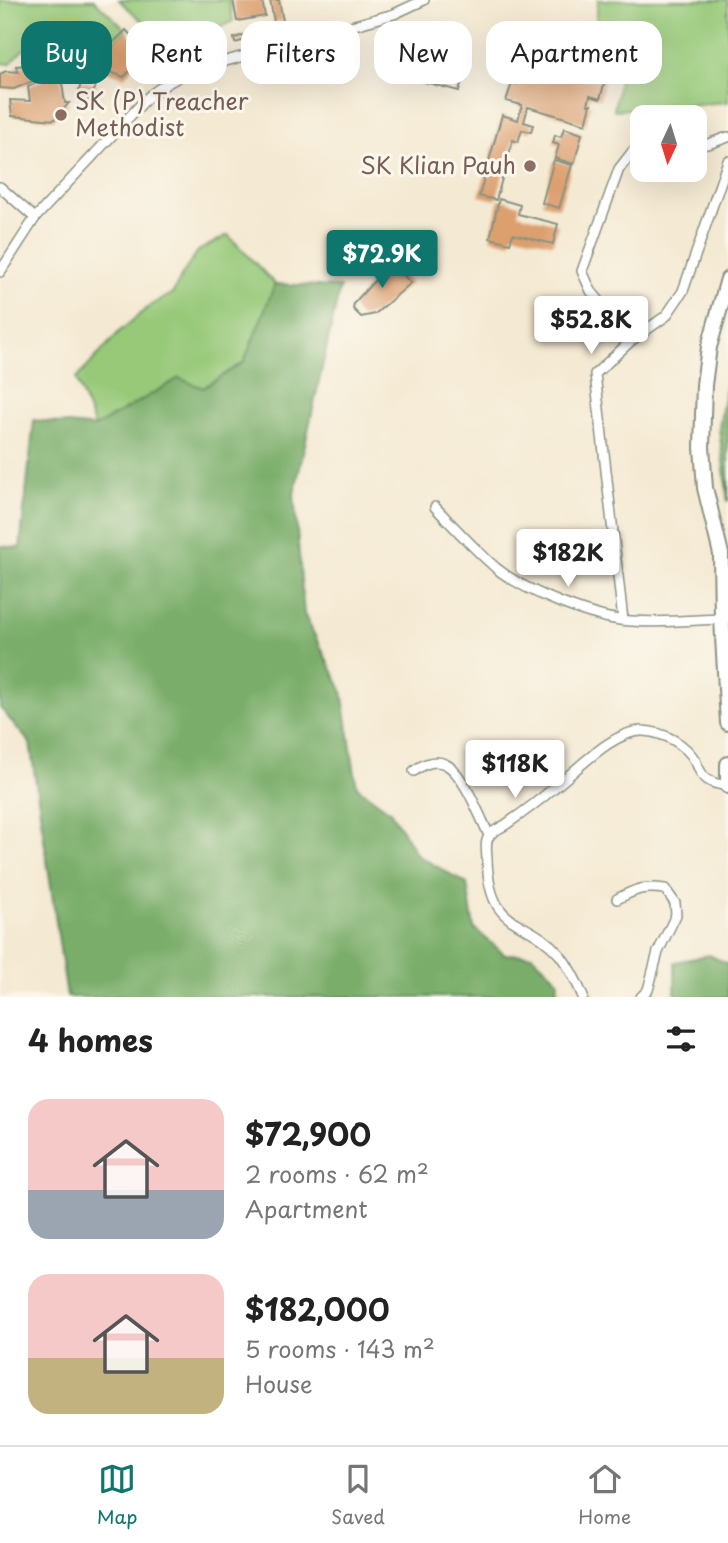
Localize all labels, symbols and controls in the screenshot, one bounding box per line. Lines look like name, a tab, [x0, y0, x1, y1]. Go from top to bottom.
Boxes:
chip: Buy	[21, 21, 112, 84]
chip: Rent	[126, 21, 227, 84]
chip: Filters	[241, 21, 360, 84]
chip: New	[374, 21, 472, 84]
chip: Apartment	[486, 21, 662, 84]
place label: SK (P) Treacher Methodist	[75, 83, 249, 144]
north arrow	[630, 105, 707, 182]
map controls	[630, 105, 707, 182]
marker: SK (P) Treacher Methodist	[53, 107, 69, 123]
place label: SK Klian Pauh	[360, 147, 516, 182]
marker: SK Klian Pauh	[522, 158, 538, 174]
pin: $72.9K	[325, 230, 439, 290]
text: $72.9K	[343, 235, 421, 270]
pin: $52.8K	[534, 296, 648, 356]
text: $52.8K	[550, 301, 632, 336]
pin: $182K	[519, 530, 617, 589]
text: $182K	[532, 534, 604, 569]
pin: $118K	[466, 740, 564, 800]
text: $118K	[481, 745, 549, 780]
text: 4 homes	[28, 1017, 153, 1062]
icon: filters	[662, 1020, 700, 1058]
text: $72,900	[245, 1111, 371, 1156]
icon: home	[84, 1127, 168, 1211]
text: 2 rooms · 62 m²	[245, 1156, 429, 1191]
text: Apartment	[245, 1191, 368, 1226]
text: $182,000	[245, 1286, 390, 1331]
icon: home	[84, 1302, 168, 1386]
text: 5 rooms · 143 m²	[245, 1331, 435, 1366]
text: House	[245, 1366, 312, 1401]
tab: Map	[97, 1460, 137, 1530]
tab: Saved	[331, 1460, 385, 1530]
tab: Home	[578, 1460, 631, 1530]

